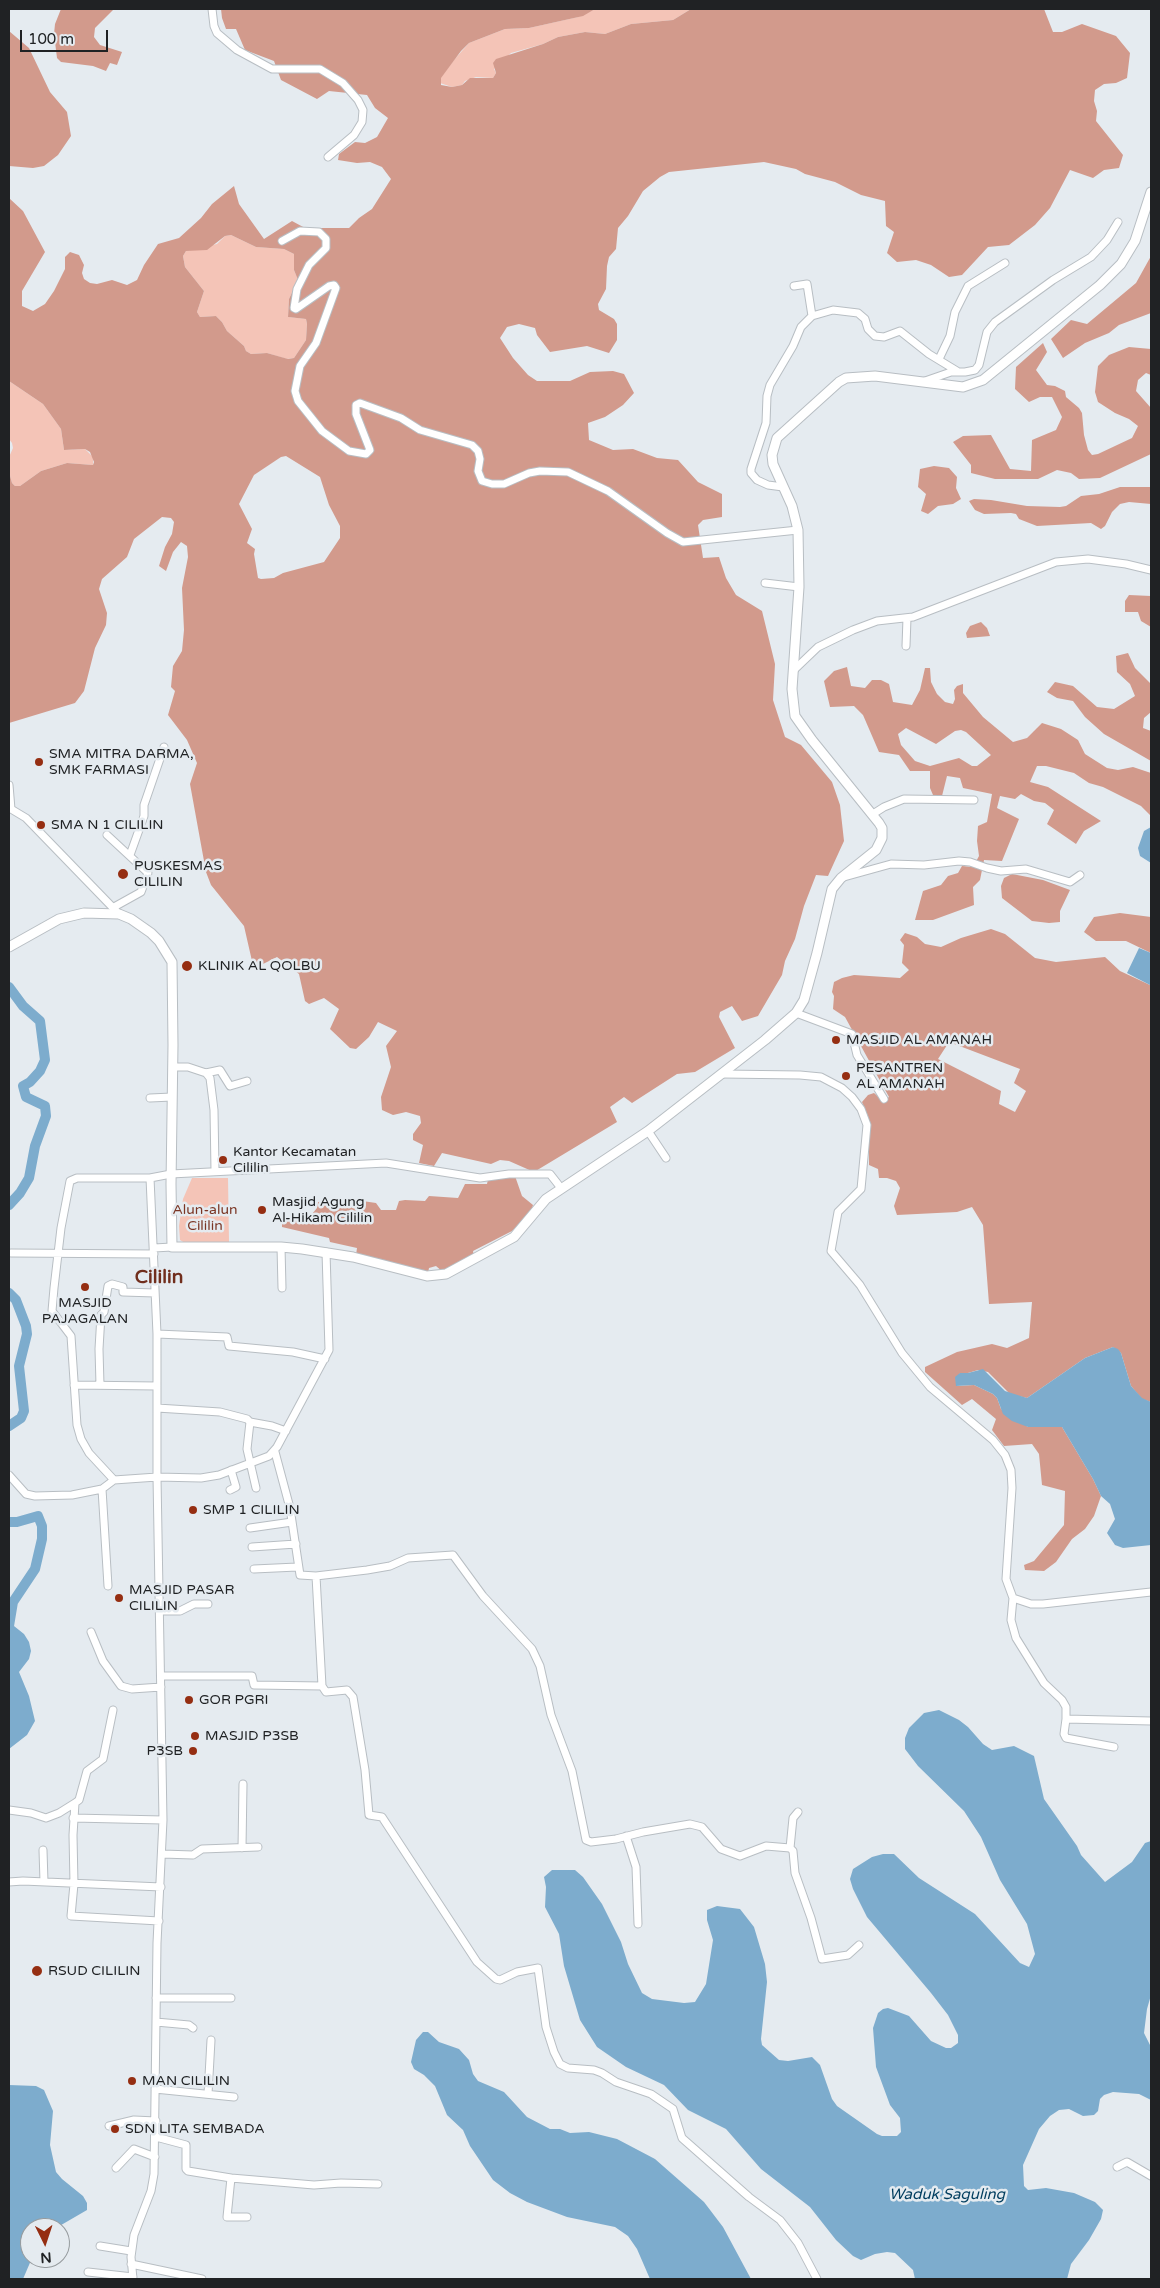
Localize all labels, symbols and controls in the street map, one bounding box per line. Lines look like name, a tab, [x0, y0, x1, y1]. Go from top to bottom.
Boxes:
scale bar	[22, 20, 110, 52]
text: 100 m	[28, 30, 74, 48]
place label: SMA MITRA DARMA, SMK FARMASI	[49, 746, 194, 779]
marker: SMA MITRA DARMA, SMK FARMASI	[33, 756, 45, 768]
place label: SMA N 1 CILILIN	[51, 817, 164, 833]
marker: SMA N 1 CILILIN	[35, 819, 47, 831]
place label: PUSKESMAS CILILIN	[134, 858, 222, 890]
marker: PUSKESMAS CILILIN	[116, 867, 130, 881]
place label: KLINIK AL QOLBU	[198, 958, 321, 974]
marker: KLINIK AL QOLBU	[180, 959, 194, 973]
place label: MASJID AL AMANAH	[846, 1032, 992, 1048]
marker: MASJID AL AMANAH	[830, 1034, 842, 1046]
place label: PESANTREN AL AMANAH	[856, 1060, 945, 1092]
marker: PESANTREN AL AMANAH	[840, 1070, 852, 1082]
place label: Kantor Kecamatan Cililin	[233, 1144, 356, 1176]
marker: Kantor Kecamatan Cililin	[217, 1154, 229, 1166]
place label: Masjid Agung Al-Hikam Cililin	[272, 1194, 372, 1226]
park label: Alun-alun Cililin	[172, 1202, 238, 1234]
marker: Masjid Agung Al-Hikam Cililin	[256, 1204, 268, 1216]
district label: Cililin	[135, 1267, 183, 1289]
marker: MASJID PAJAGALAN	[79, 1281, 91, 1293]
place label: MASJID PAJAGALAN	[42, 1295, 128, 1328]
place label: SMP 1 CILILIN	[203, 1502, 300, 1518]
marker: SMP 1 CILILIN	[187, 1504, 199, 1516]
place label: MASJID PASAR CILILIN	[129, 1582, 235, 1614]
marker: MASJID PASAR CILILIN	[113, 1592, 125, 1604]
place label: GOR PGRI	[199, 1692, 269, 1708]
marker: GOR PGRI	[183, 1694, 195, 1706]
place label: MASJID P3SB	[205, 1728, 299, 1744]
marker: MASJID P3SB	[189, 1730, 201, 1742]
place label: P3SB	[146, 1743, 183, 1759]
marker: P3SB	[187, 1745, 199, 1757]
place label: RSUD CILILIN	[48, 1963, 140, 1979]
marker: RSUD CILILIN	[30, 1964, 44, 1978]
place label: MAN CILILIN	[142, 2073, 230, 2089]
marker: MAN CILILIN	[126, 2075, 138, 2087]
place label: SDN LITA SEMBADA	[125, 2121, 265, 2137]
marker: SDN LITA SEMBADA	[109, 2123, 121, 2135]
water label: Waduk Saguling	[889, 2186, 1005, 2204]
north arrow	[20, 2218, 70, 2268]
text: N	[40, 2249, 52, 2266]

